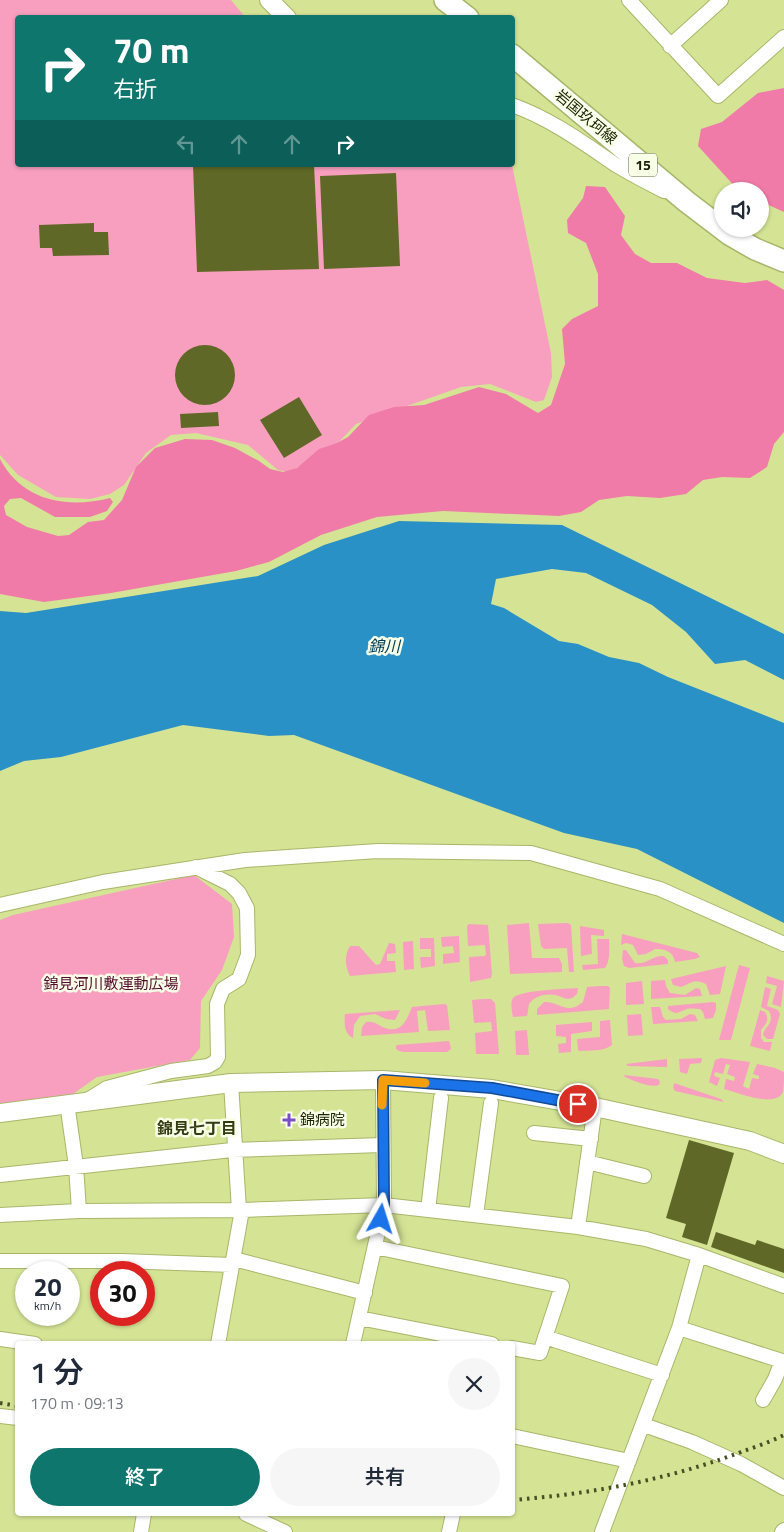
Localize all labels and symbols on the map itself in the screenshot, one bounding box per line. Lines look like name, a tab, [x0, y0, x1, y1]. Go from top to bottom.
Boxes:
street label: 岩国玖珂線	[550, 84, 622, 150]
road number: 15	[629, 154, 657, 176]
water label: 錦川	[368, 634, 402, 658]
park label: 錦見河川敷運動広場	[43, 972, 179, 995]
pin	[557, 1083, 599, 1125]
place label: 錦病院	[300, 1108, 345, 1131]
marker: 錦病院	[282, 1113, 296, 1127]
district label: 錦見七丁目	[157, 1116, 237, 1140]
position arrow	[354, 1192, 406, 1244]
speed limit sign: 30	[90, 1261, 155, 1326]

